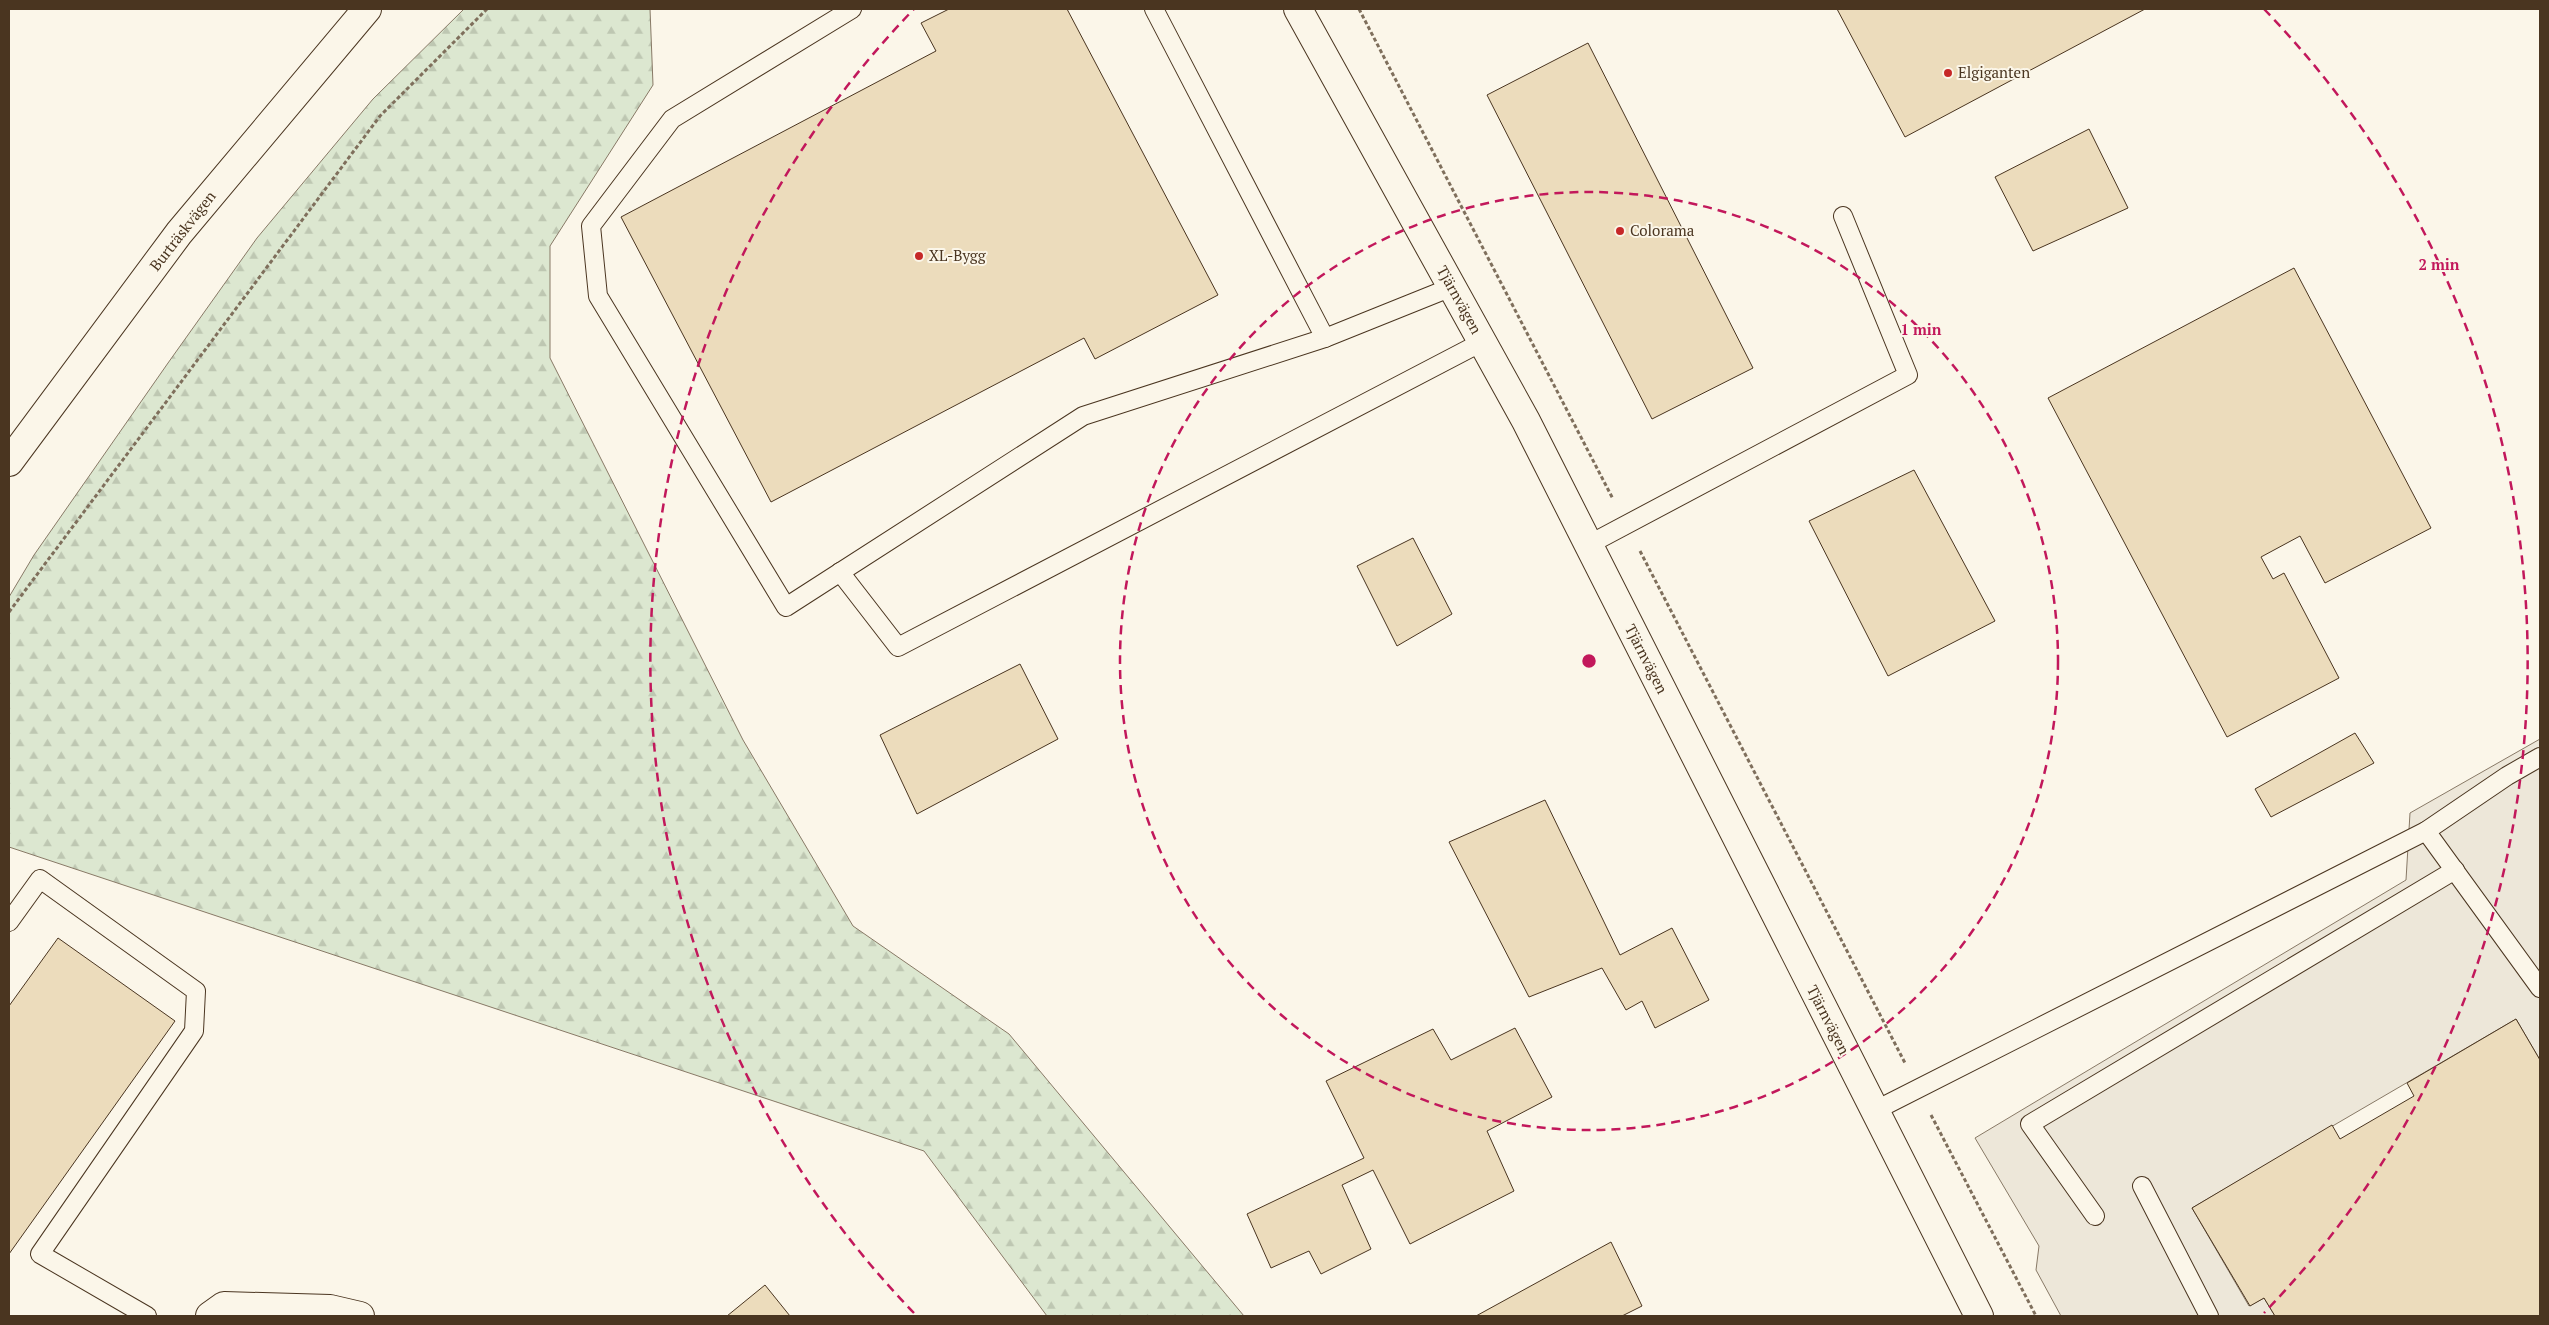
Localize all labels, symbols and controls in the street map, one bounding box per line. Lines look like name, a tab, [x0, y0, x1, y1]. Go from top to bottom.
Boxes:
place label: Elgiganten	[1958, 62, 2030, 82]
marker: Elgiganten	[1942, 67, 1954, 79]
street label: Burträskvägen	[145, 186, 220, 274]
place label: Colorama	[1630, 220, 1695, 240]
marker: Colorama	[1614, 225, 1626, 237]
place label: XL-Bygg	[929, 245, 987, 265]
marker: XL-Bygg	[913, 250, 925, 262]
text: 2 min	[2418, 254, 2460, 274]
street label: Tjärnvägen	[1433, 262, 1487, 337]
text: 1 min	[1900, 319, 1942, 339]
street label: Tjärnvägen	[1621, 620, 1673, 697]
centre of rings	[1580, 652, 1598, 670]
street label: Tjärnvägen	[1803, 981, 1855, 1058]

